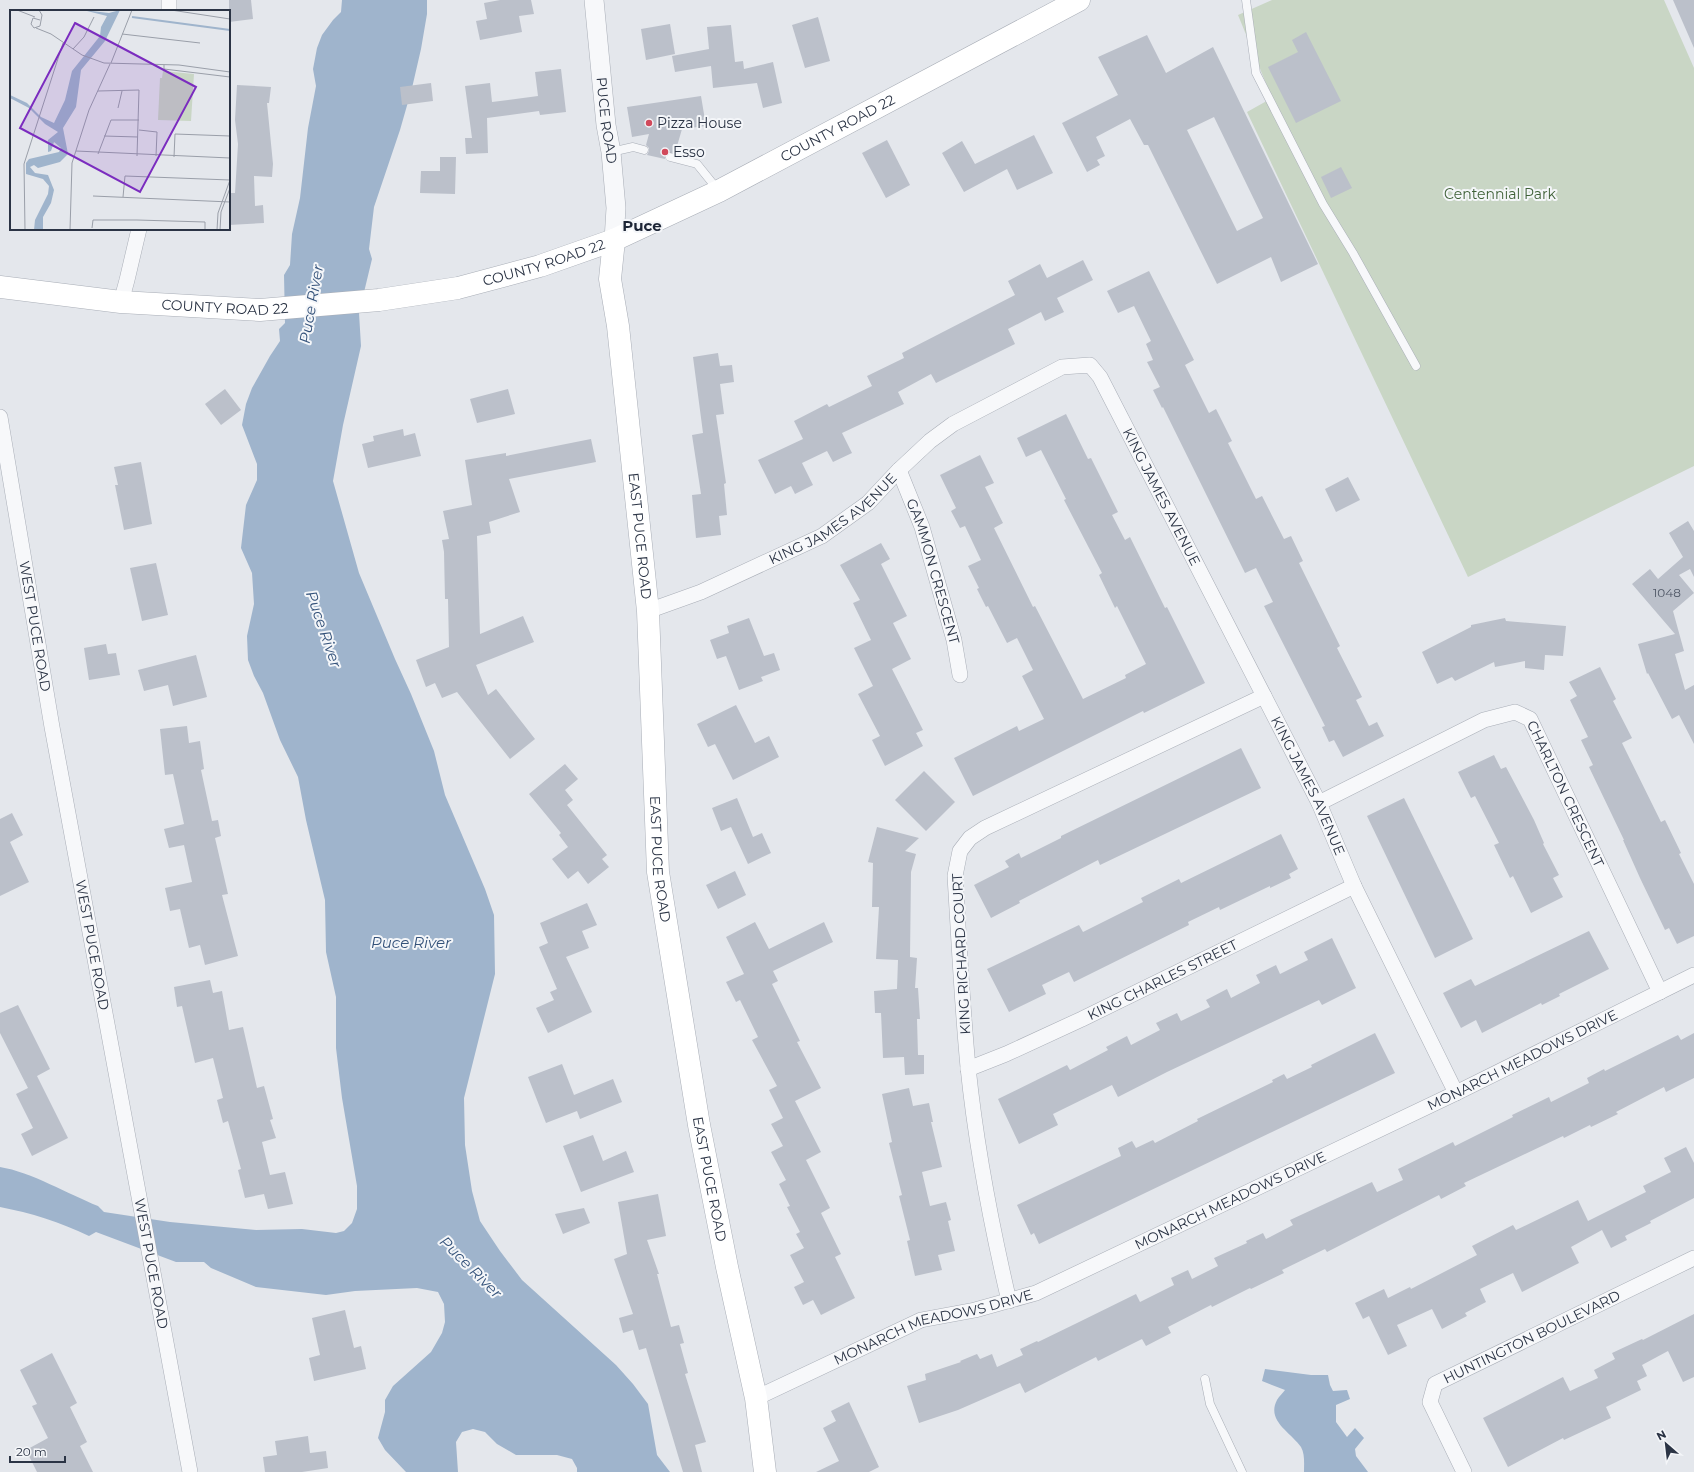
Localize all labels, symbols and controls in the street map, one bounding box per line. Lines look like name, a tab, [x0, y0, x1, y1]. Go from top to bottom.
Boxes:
inset map	[10, 10, 230, 230]
street label: PUCE ROAD	[592, 76, 621, 164]
street label: COUNTY ROAD 22	[777, 90, 898, 166]
place label: Pizza House	[657, 114, 742, 132]
marker: Pizza House	[644, 118, 654, 128]
place label: Esso	[673, 143, 705, 161]
marker: Esso	[660, 147, 670, 157]
park label: Centennial Park	[1444, 185, 1557, 203]
district label: Puce	[622, 216, 662, 235]
street label: COUNTY ROAD 22	[481, 235, 607, 290]
water label: Puce River	[295, 262, 327, 345]
street label: COUNTY ROAD 22	[161, 295, 289, 319]
street label: KING JAMES AVENUE	[1119, 425, 1204, 569]
street label: KING JAMES AVENUE	[766, 469, 901, 568]
street label: EAST PUCE ROAD	[625, 472, 656, 600]
street label: GAMMON CRESCENT	[902, 496, 964, 646]
street label: WEST PUCE ROAD	[15, 559, 55, 693]
house number: 1048	[1653, 585, 1681, 600]
water label: Puce River	[302, 588, 346, 671]
street label: KING JAMES AVENUE	[1267, 713, 1349, 858]
street label: CHARLTON CRESCENT	[1523, 718, 1608, 870]
street label: EAST PUCE ROAD	[646, 796, 675, 924]
street label: KING RICHARD COURT	[948, 873, 974, 1035]
street label: WEST PUCE ROAD	[71, 878, 113, 1012]
water label: Puce River	[371, 933, 452, 952]
street label: KING CHARLES STREET	[1084, 935, 1240, 1024]
street label: MONARCH MEADOWS DRIVE	[1424, 1005, 1620, 1114]
street label: EAST PUCE ROAD	[689, 1115, 731, 1243]
street label: MONARCH MEADOWS DRIVE	[1132, 1147, 1329, 1254]
street label: WEST PUCE ROAD	[130, 1197, 172, 1330]
water label: Puce River	[436, 1232, 507, 1303]
street label: MONARCH MEADOWS DRIVE	[831, 1285, 1035, 1369]
street label: HUNTINGTON BOULEVARD	[1440, 1286, 1623, 1388]
north arrow	[1646, 1424, 1686, 1464]
text: N	[1654, 1427, 1669, 1443]
scale bar	[10, 1438, 65, 1464]
text: 20 m	[16, 1444, 47, 1459]

